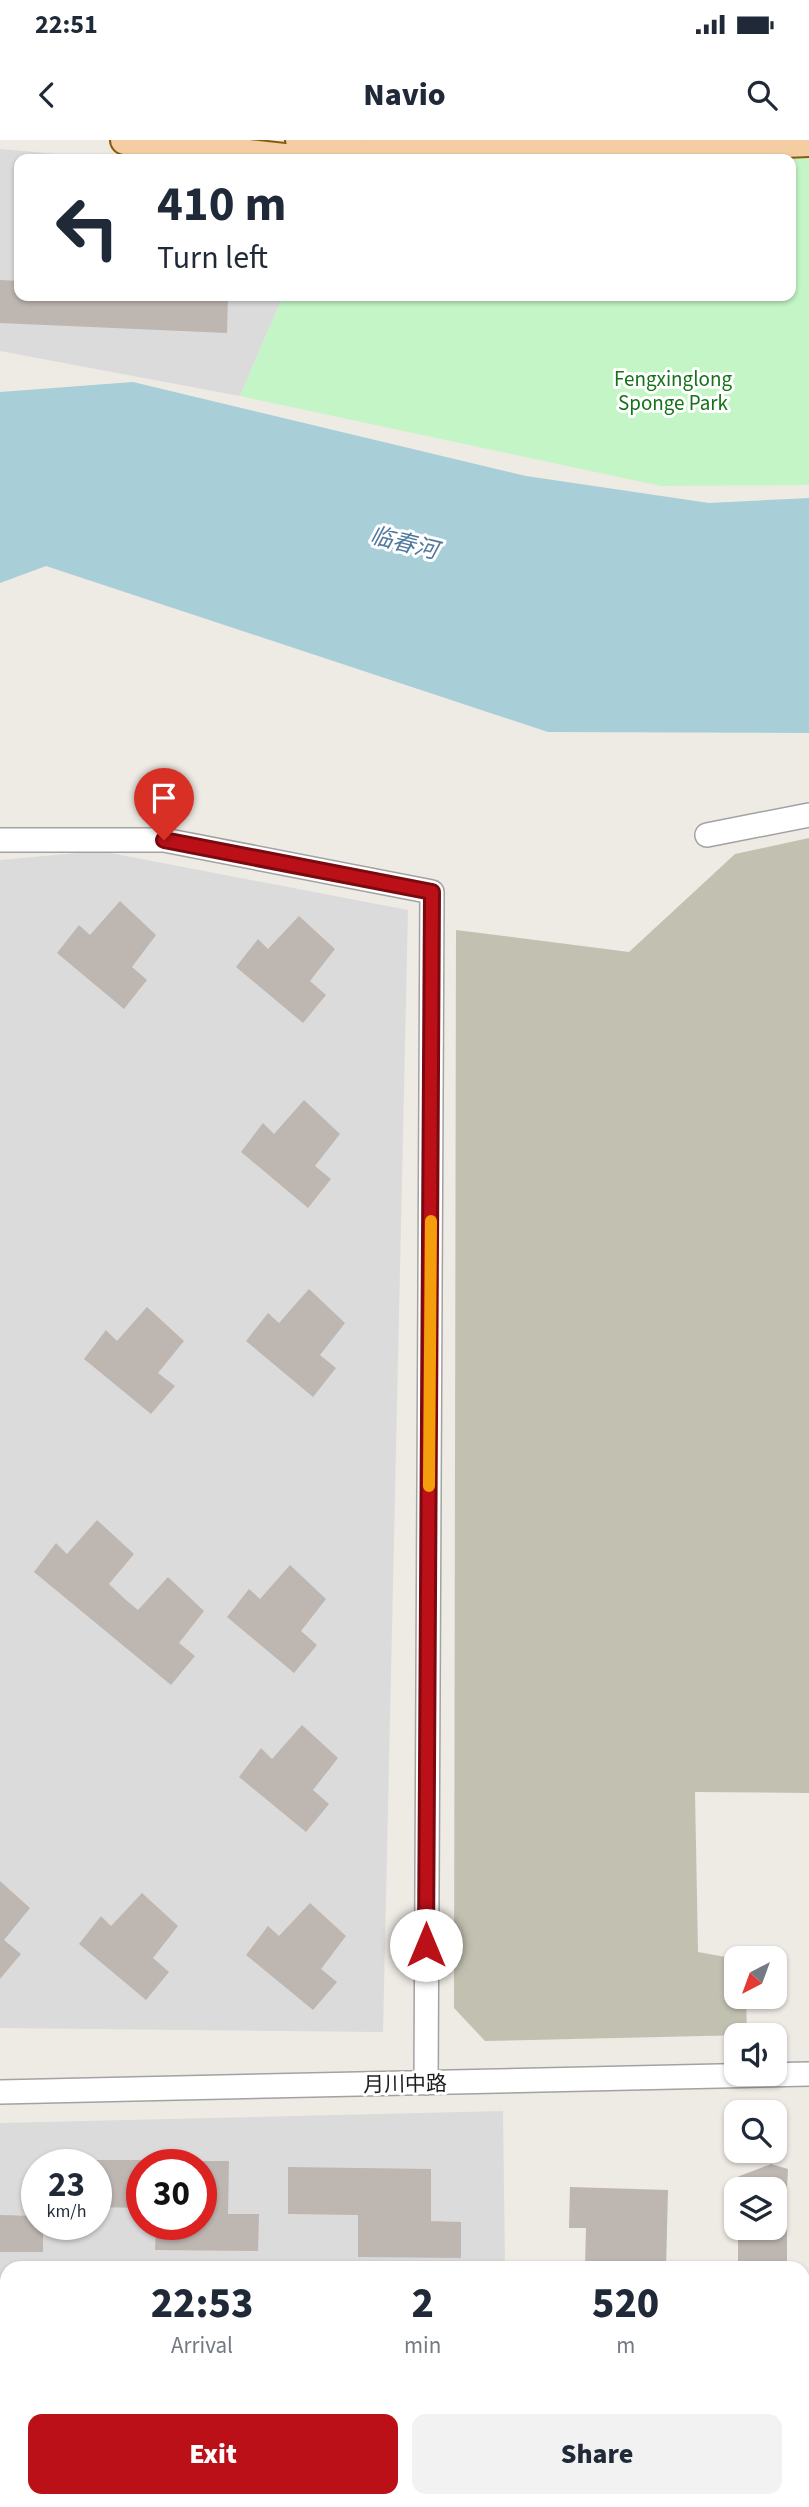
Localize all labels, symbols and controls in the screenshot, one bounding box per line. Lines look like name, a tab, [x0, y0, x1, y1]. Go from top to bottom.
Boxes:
text: 22:51	[35, 6, 98, 43]
text: Navio	[363, 72, 446, 118]
icon: back	[28, 76, 66, 114]
icon: search	[743, 76, 781, 114]
text: 410 m	[157, 170, 286, 240]
icon: left	[42, 182, 133, 273]
text: Turn left	[157, 235, 268, 281]
park label: Fengxinglong Sponge Park	[614, 364, 732, 418]
water label: 临春河	[367, 519, 445, 568]
pin	[134, 768, 194, 840]
icon: arrive	[145, 779, 183, 817]
position arrow	[389, 1908, 463, 1982]
north arrow	[724, 1946, 788, 2009]
map controls	[724, 1946, 787, 2240]
button: sound	[724, 2023, 787, 2086]
street label: 月川中路	[363, 2068, 447, 2100]
button: search	[724, 2100, 787, 2163]
speed limit sign: 30	[126, 2149, 217, 2240]
text: 23	[48, 2160, 85, 2210]
button: layers	[724, 2177, 787, 2240]
text: km/h	[47, 2199, 86, 2224]
text: 22:53	[151, 2274, 253, 2334]
text: 2	[411, 2274, 434, 2334]
text: 520	[592, 2274, 659, 2334]
text: Arrival	[171, 2329, 233, 2362]
text: min	[404, 2329, 441, 2362]
text: m	[616, 2329, 635, 2362]
button: Exit	[28, 2414, 398, 2494]
button: Share	[412, 2414, 782, 2494]

